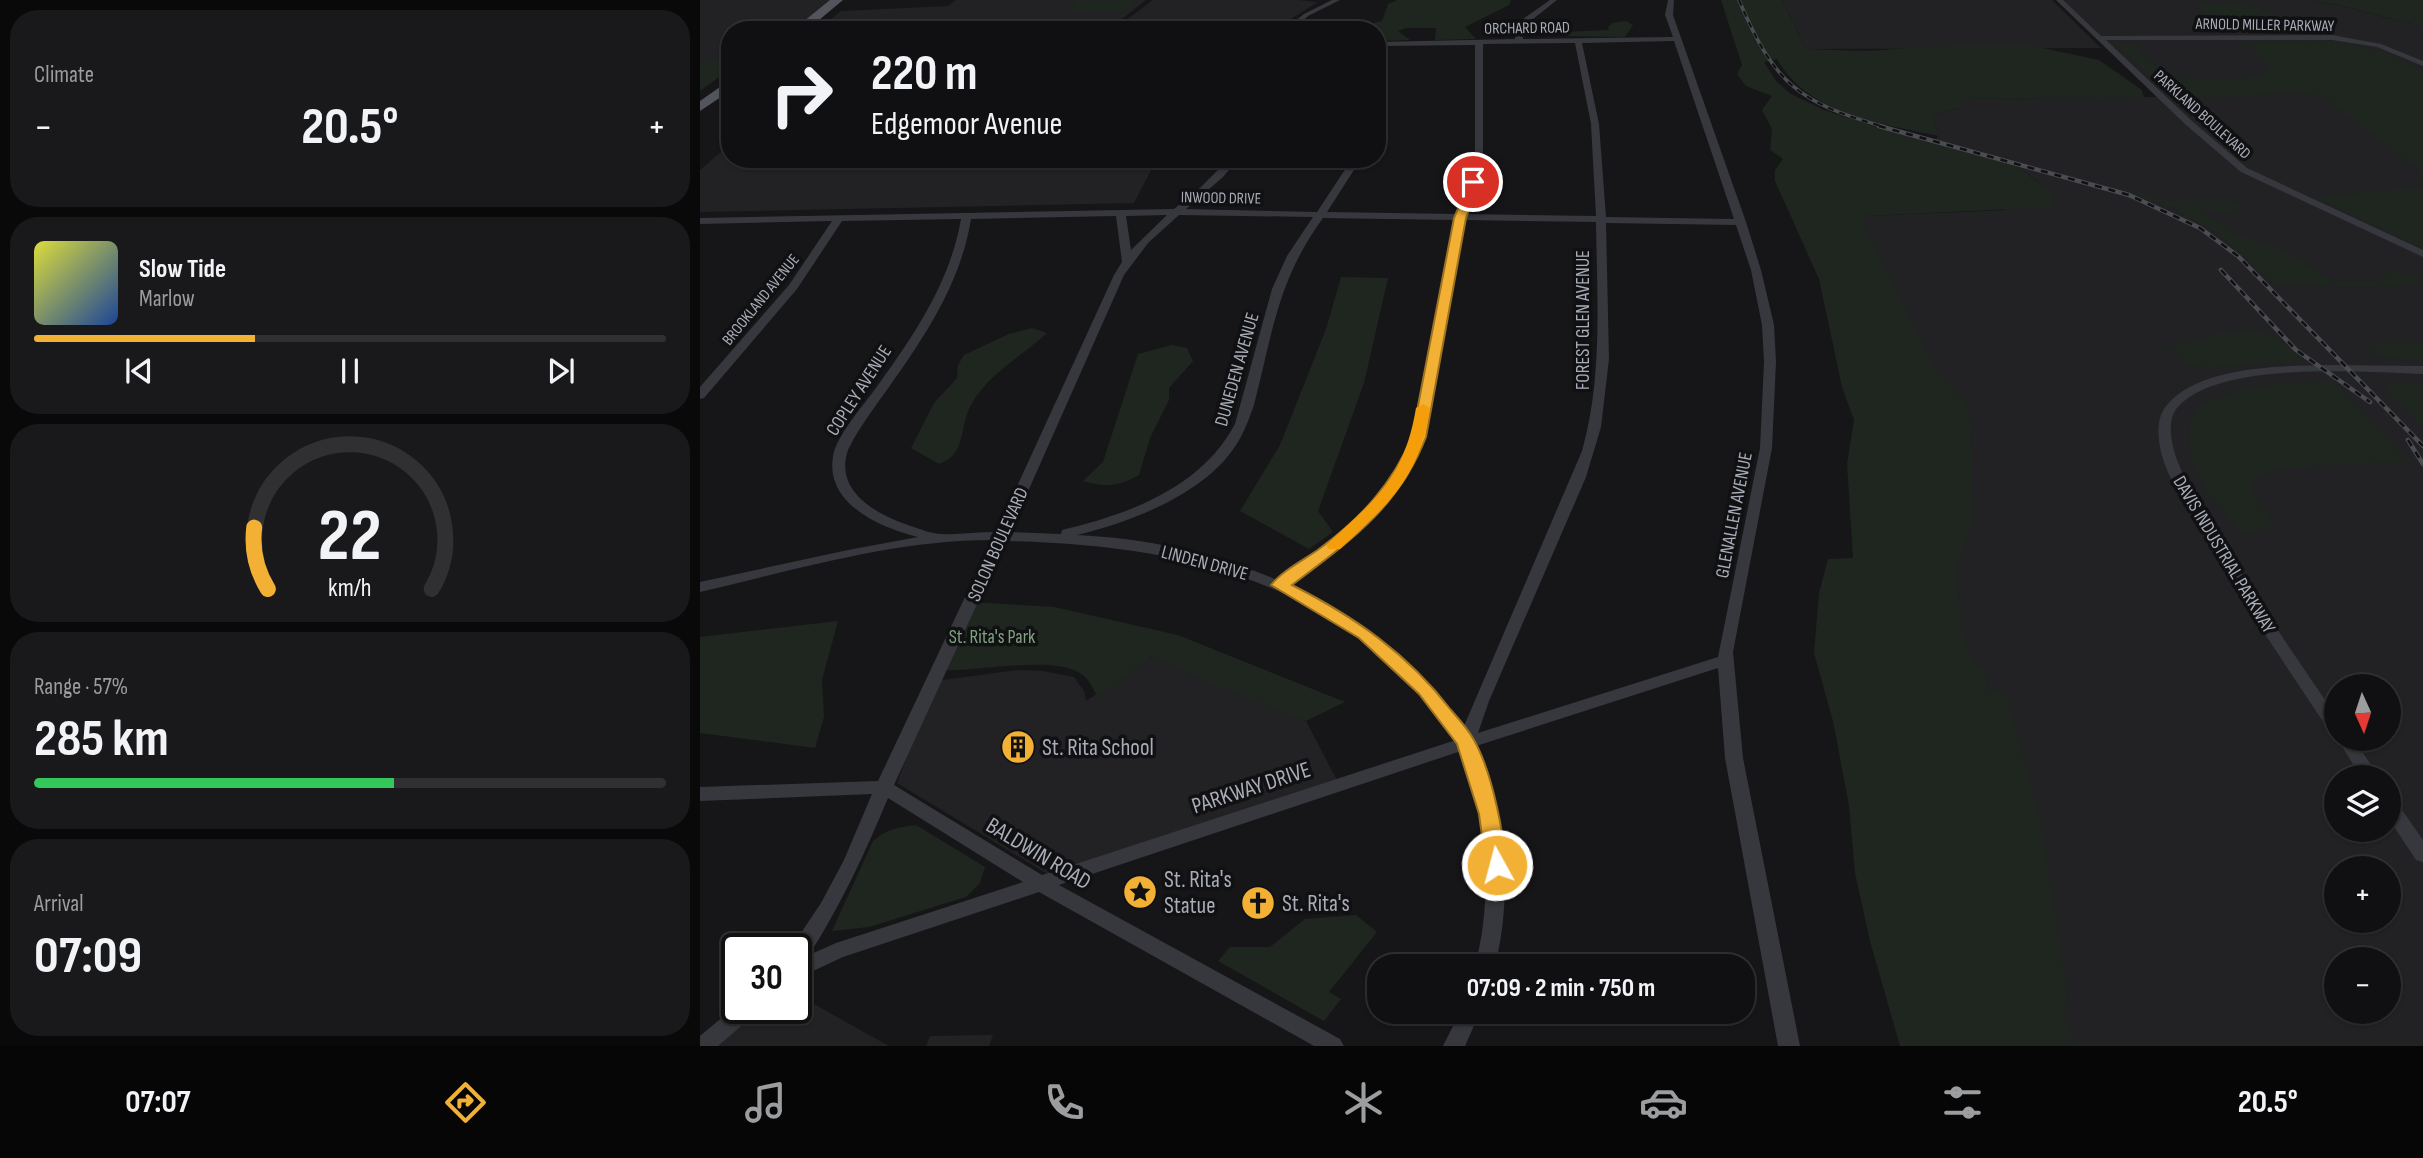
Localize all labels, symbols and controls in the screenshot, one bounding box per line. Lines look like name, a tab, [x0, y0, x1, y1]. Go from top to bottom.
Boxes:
street label: ARNOLD MILLER PARKWAY	[2194, 15, 2335, 36]
street label: ORCHARD ROAD	[1484, 18, 1570, 39]
text: 220 m	[871, 45, 977, 104]
icon: right	[756, 49, 847, 140]
text: Climate	[34, 61, 94, 89]
street label: PARKLAND BOULEVARD	[2150, 67, 2254, 164]
text: 20.5°	[301, 96, 399, 159]
text: −	[34, 105, 53, 150]
text: +	[647, 105, 666, 150]
text: Edgemoor Avenue	[871, 105, 1062, 144]
pin	[1443, 152, 1503, 212]
icon: arrive	[1454, 163, 1492, 201]
street label: INWOOD DRIVE	[1181, 188, 1261, 209]
street label: FOREST GLEN AVENUE	[1572, 250, 1595, 390]
street label: BROOKLAND AVENUE	[719, 251, 804, 349]
text: Slow Tide	[139, 254, 226, 285]
text: Marlow	[139, 285, 195, 313]
street label: DUNEDEN AVENUE	[1210, 310, 1265, 429]
street label: COPLEY AVENUE	[822, 341, 897, 440]
icon: previous	[120, 352, 158, 390]
icon: pause	[331, 352, 369, 390]
icon: next	[542, 352, 580, 390]
street label: GLENALLEN AVENUE	[1711, 450, 1758, 580]
street label: DAVIS INDUSTRIAL PARKWAY	[2168, 472, 2280, 638]
street label: SOLON BOULEVARD	[963, 484, 1034, 605]
text: 22	[318, 493, 382, 581]
street label: LINDEN DRIVE	[1159, 541, 1250, 586]
text: km/h	[328, 573, 372, 604]
park label: St. Rita's Park	[949, 626, 1036, 649]
text: Range · 57%	[34, 673, 128, 701]
north arrow	[2324, 674, 2401, 751]
map controls	[2324, 674, 2401, 1024]
text: 285 km	[34, 708, 169, 771]
building icon: St. Rita School	[999, 728, 1037, 766]
place label: St. Rita School	[1042, 734, 1154, 762]
street label: PARKWAY DRIVE	[1188, 756, 1314, 820]
button: layers	[2324, 765, 2401, 842]
street label: BALDWIN ROAD	[981, 812, 1096, 896]
position arrow	[1460, 828, 1534, 902]
button: +	[2324, 856, 2401, 933]
place label: St. Rita's Statue	[1164, 866, 1232, 920]
place icon: St. Rita's Statue	[1121, 873, 1159, 911]
church icon: St. Rita's	[1239, 884, 1277, 922]
text: Arrival	[34, 890, 83, 918]
place label: St. Rita's	[1282, 890, 1350, 918]
text: 07:09	[34, 925, 142, 988]
speed limit sign: 30	[721, 933, 812, 1024]
button: −	[2324, 947, 2401, 1024]
text: 07:09 · 2 min · 750 m	[1467, 973, 1655, 1004]
icon: directions	[441, 1078, 490, 1127]
icon: music	[741, 1078, 790, 1127]
icon: phone	[1040, 1078, 1089, 1127]
icon: climate	[1339, 1078, 1388, 1127]
icon: car	[1639, 1078, 1688, 1127]
icon: filters	[1938, 1078, 1987, 1127]
text: 07:07	[125, 1083, 191, 1122]
text: 20.5°	[2238, 1083, 2298, 1122]

